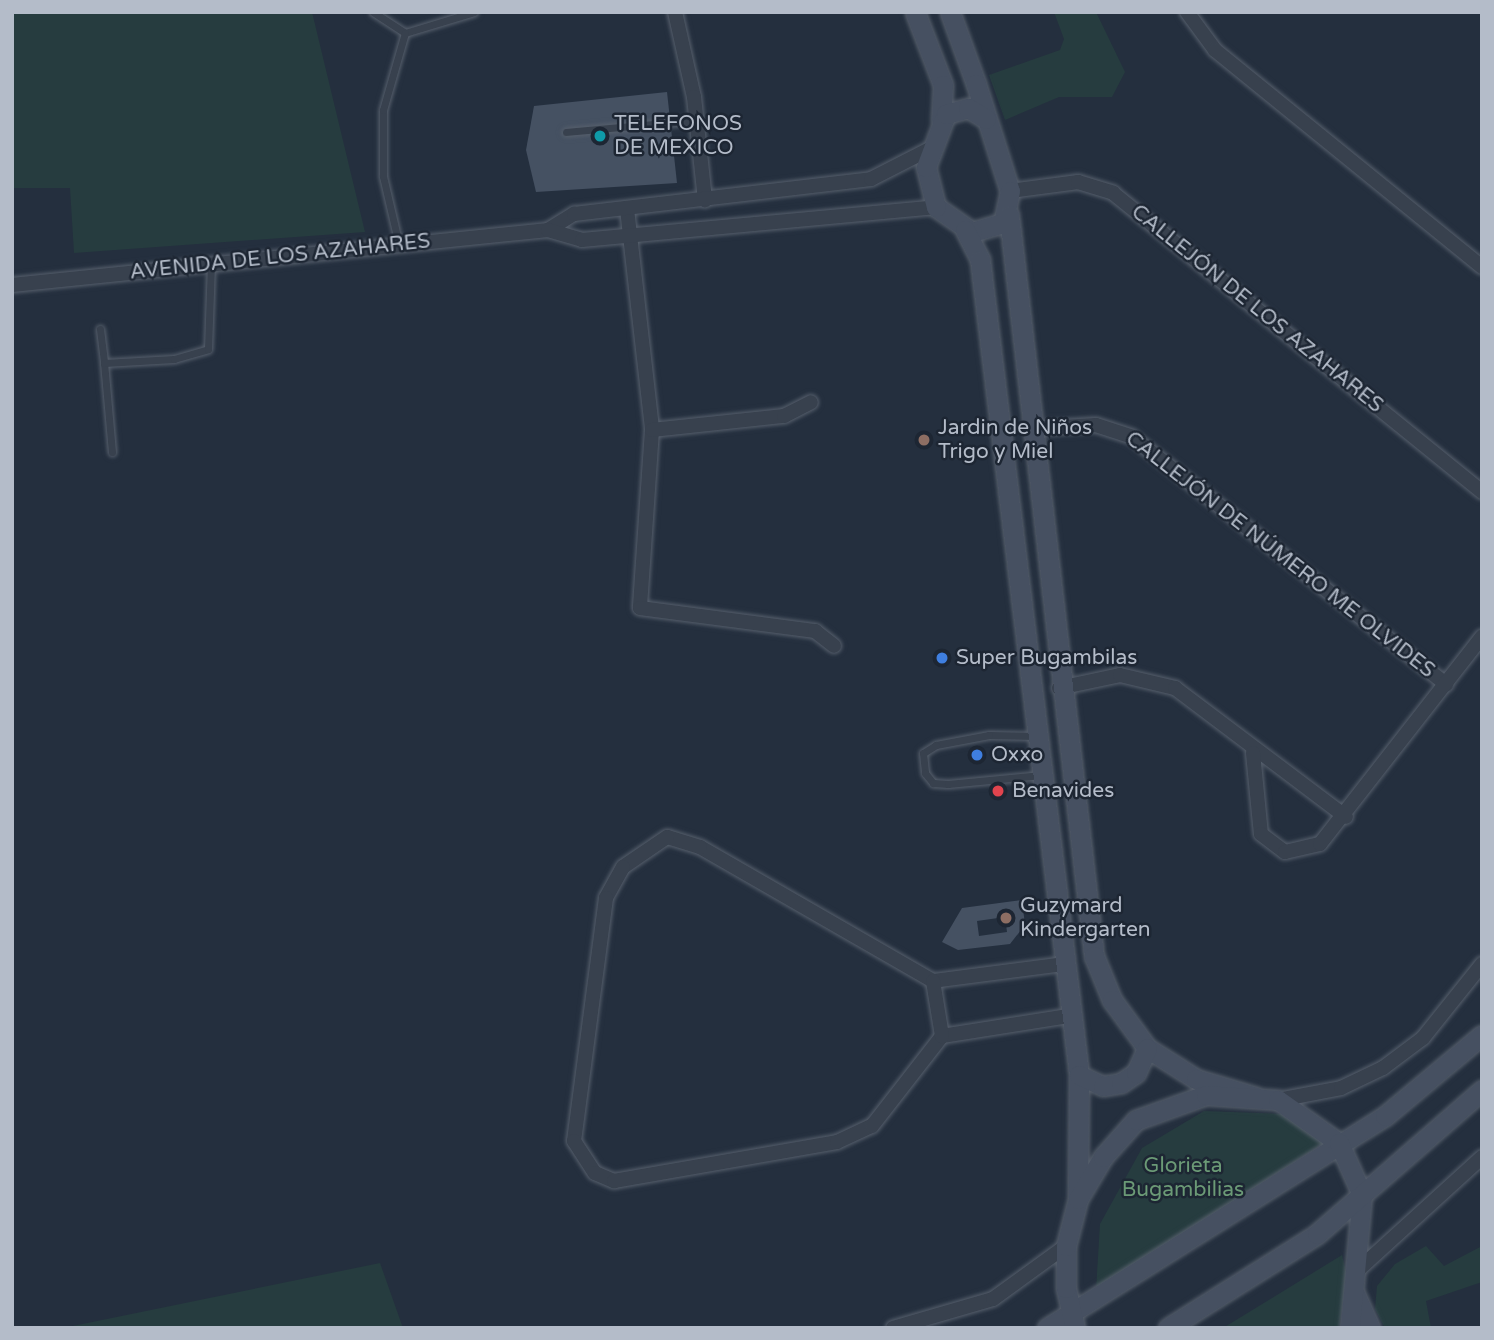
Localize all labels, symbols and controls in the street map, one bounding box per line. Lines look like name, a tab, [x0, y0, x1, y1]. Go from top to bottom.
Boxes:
place label: TELEFONOS DE MEXICO	[614, 111, 742, 161]
marker: TELEFONOS DE MEXICO	[592, 128, 608, 144]
street label: CALLEJÓN DE LOS AZAHARES	[1126, 200, 1388, 418]
street label: AVENIDA DE LOS AZAHARES	[129, 229, 431, 285]
place label: Jardin de Niños Trigo y Miel	[938, 415, 1092, 465]
street label: CALLEJÓN DE NÚMERO ME OLVIDES	[1120, 426, 1440, 684]
marker: Jardin de Niños Trigo y Miel	[916, 432, 932, 448]
place label: Super Bugambilas	[956, 645, 1137, 671]
marker: Super Bugambilas	[934, 650, 950, 666]
place label: Oxxo	[991, 742, 1043, 768]
marker: Oxxo	[969, 747, 985, 763]
place label: Benavides	[1012, 778, 1114, 804]
marker: Benavides	[990, 783, 1006, 799]
place label: Guzymard Kindergarten	[1020, 893, 1151, 943]
marker: Guzymard Kindergarten	[998, 910, 1014, 926]
park label: Glorieta Bugambilias	[1122, 1153, 1244, 1203]

